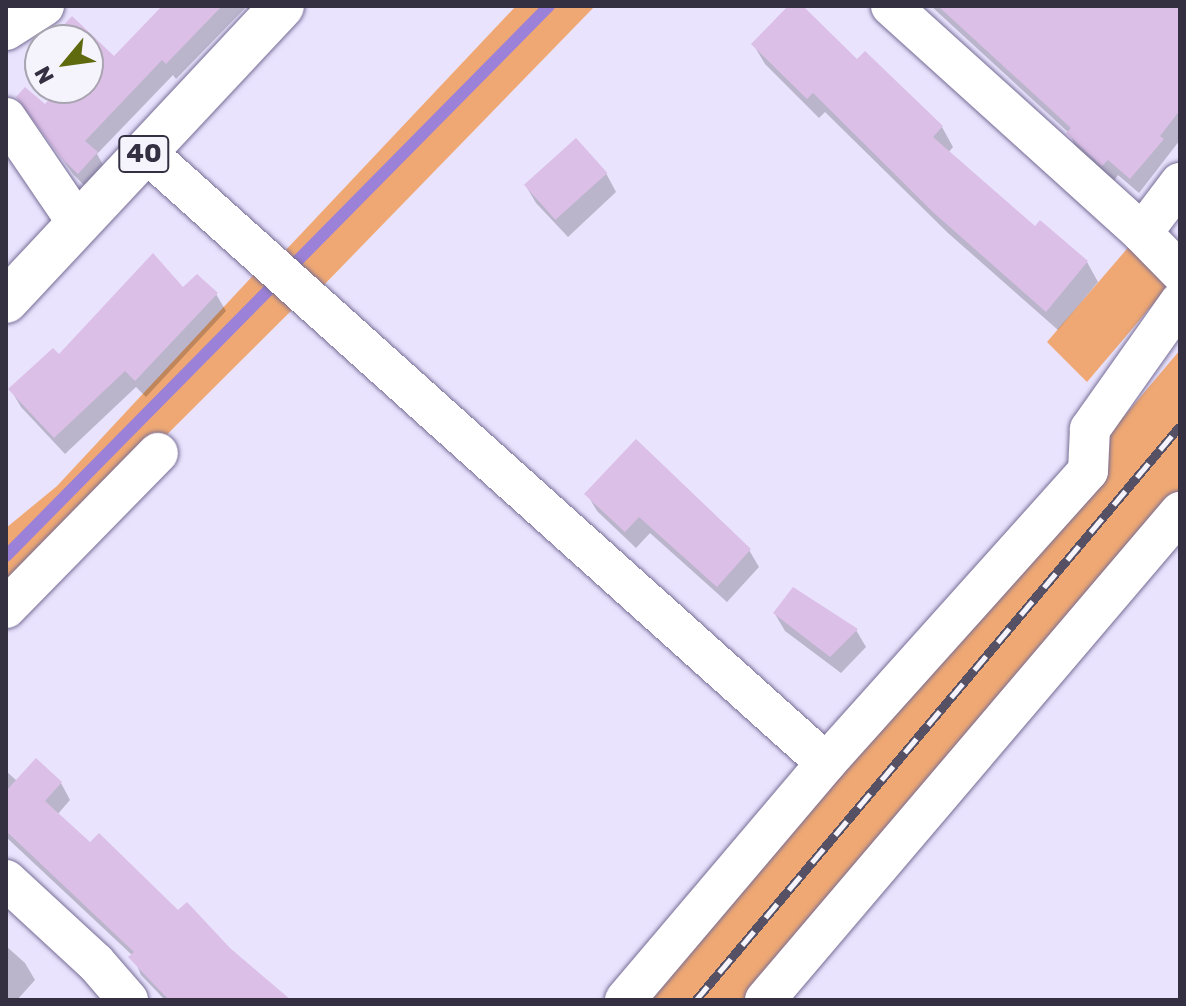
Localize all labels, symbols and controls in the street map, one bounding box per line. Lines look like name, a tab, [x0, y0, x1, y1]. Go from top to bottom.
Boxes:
north arrow	[24, 24, 104, 104]
text: N	[29, 61, 60, 88]
road number: 40	[118, 132, 170, 176]

